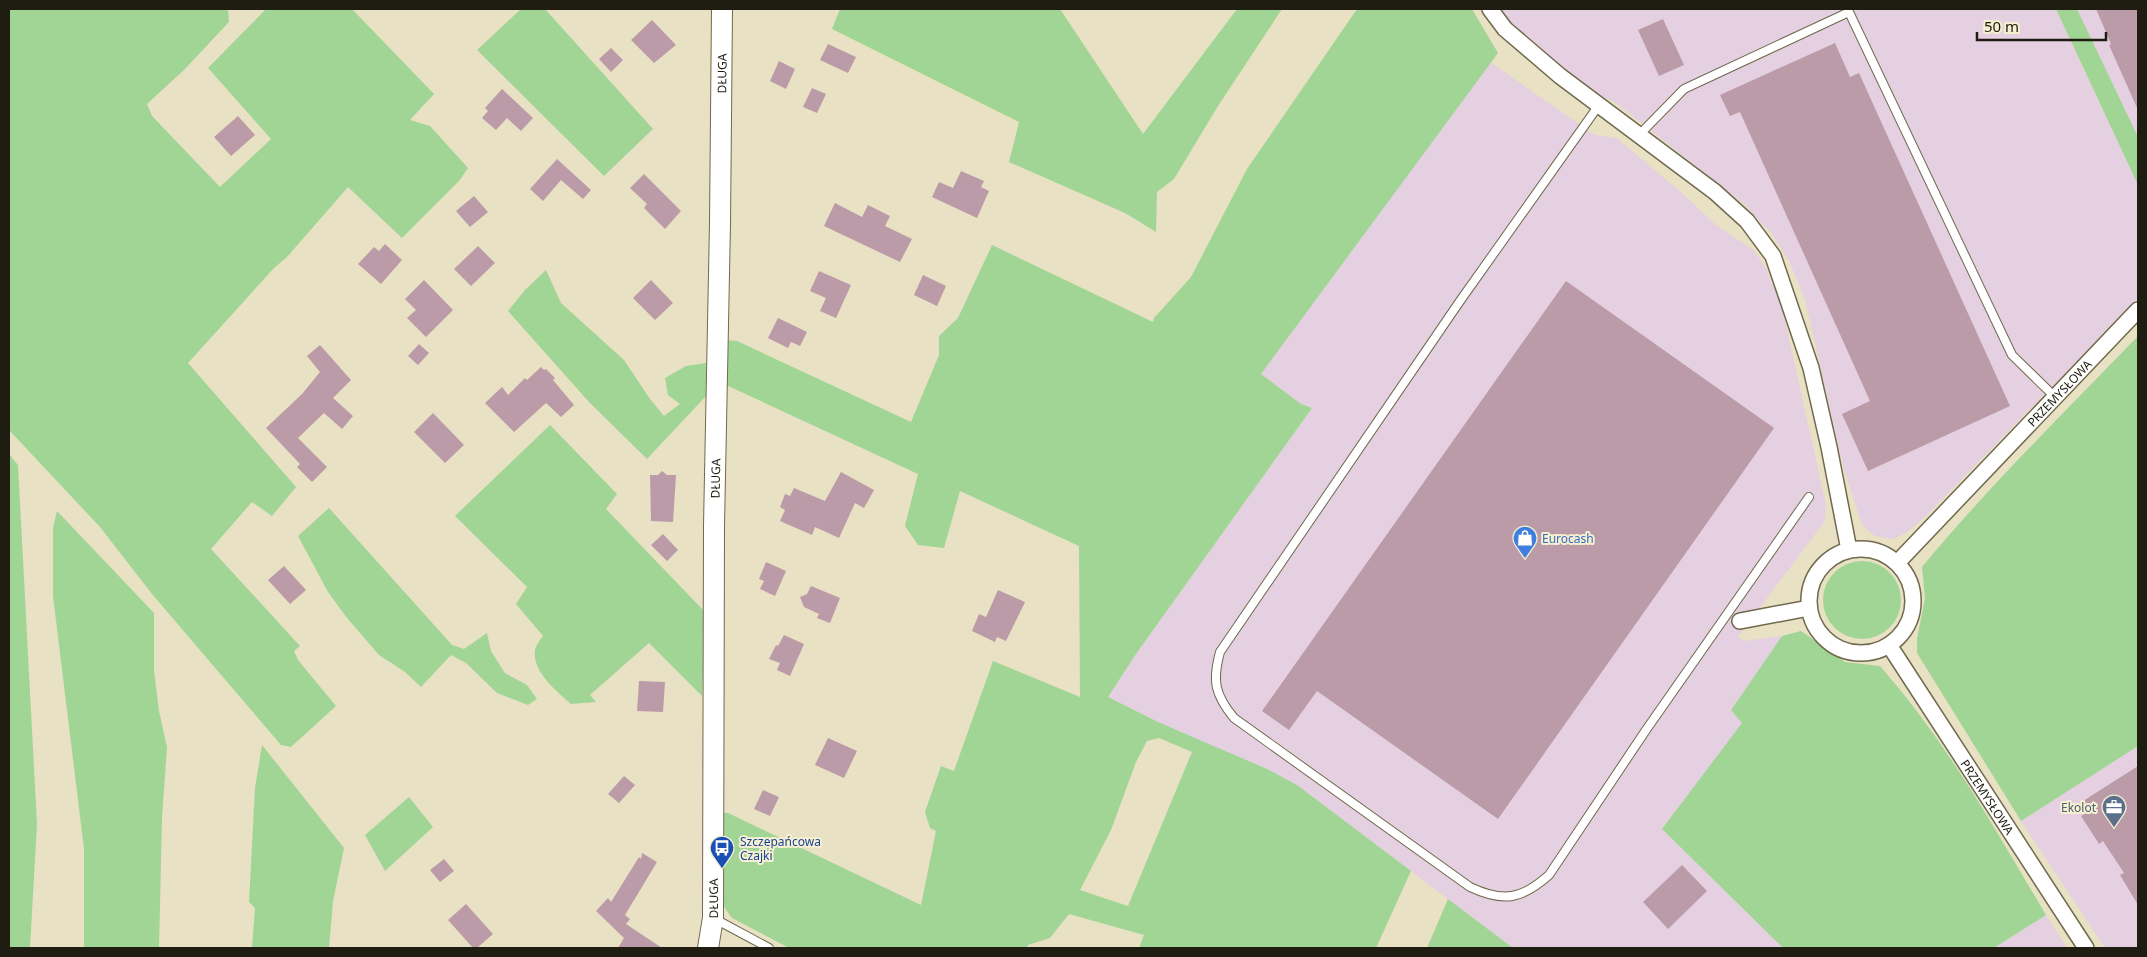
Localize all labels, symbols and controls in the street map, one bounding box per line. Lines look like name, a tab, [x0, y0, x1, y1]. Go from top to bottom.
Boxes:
scale bar	[1977, 10, 2106, 42]
text: 50 m	[1984, 16, 2019, 36]
street label: DŁUGA	[713, 53, 730, 94]
street label: PRZEMYSŁOWA	[2023, 356, 2095, 430]
street label: DŁUGA	[706, 458, 724, 499]
shop icon: Eurocash	[1512, 525, 1538, 559]
place label: Eurocash	[1542, 530, 1594, 547]
street label: PRZEMYSŁOWA	[1957, 756, 2018, 838]
office icon: Ekolot	[2101, 794, 2127, 828]
place label: Ekolot	[2061, 799, 2097, 816]
place label: Szczepańcowa Czajki	[740, 833, 821, 864]
bus stop icon: Szczepańcowa Czajki	[709, 835, 735, 869]
street label: DŁUGA	[704, 878, 722, 919]

